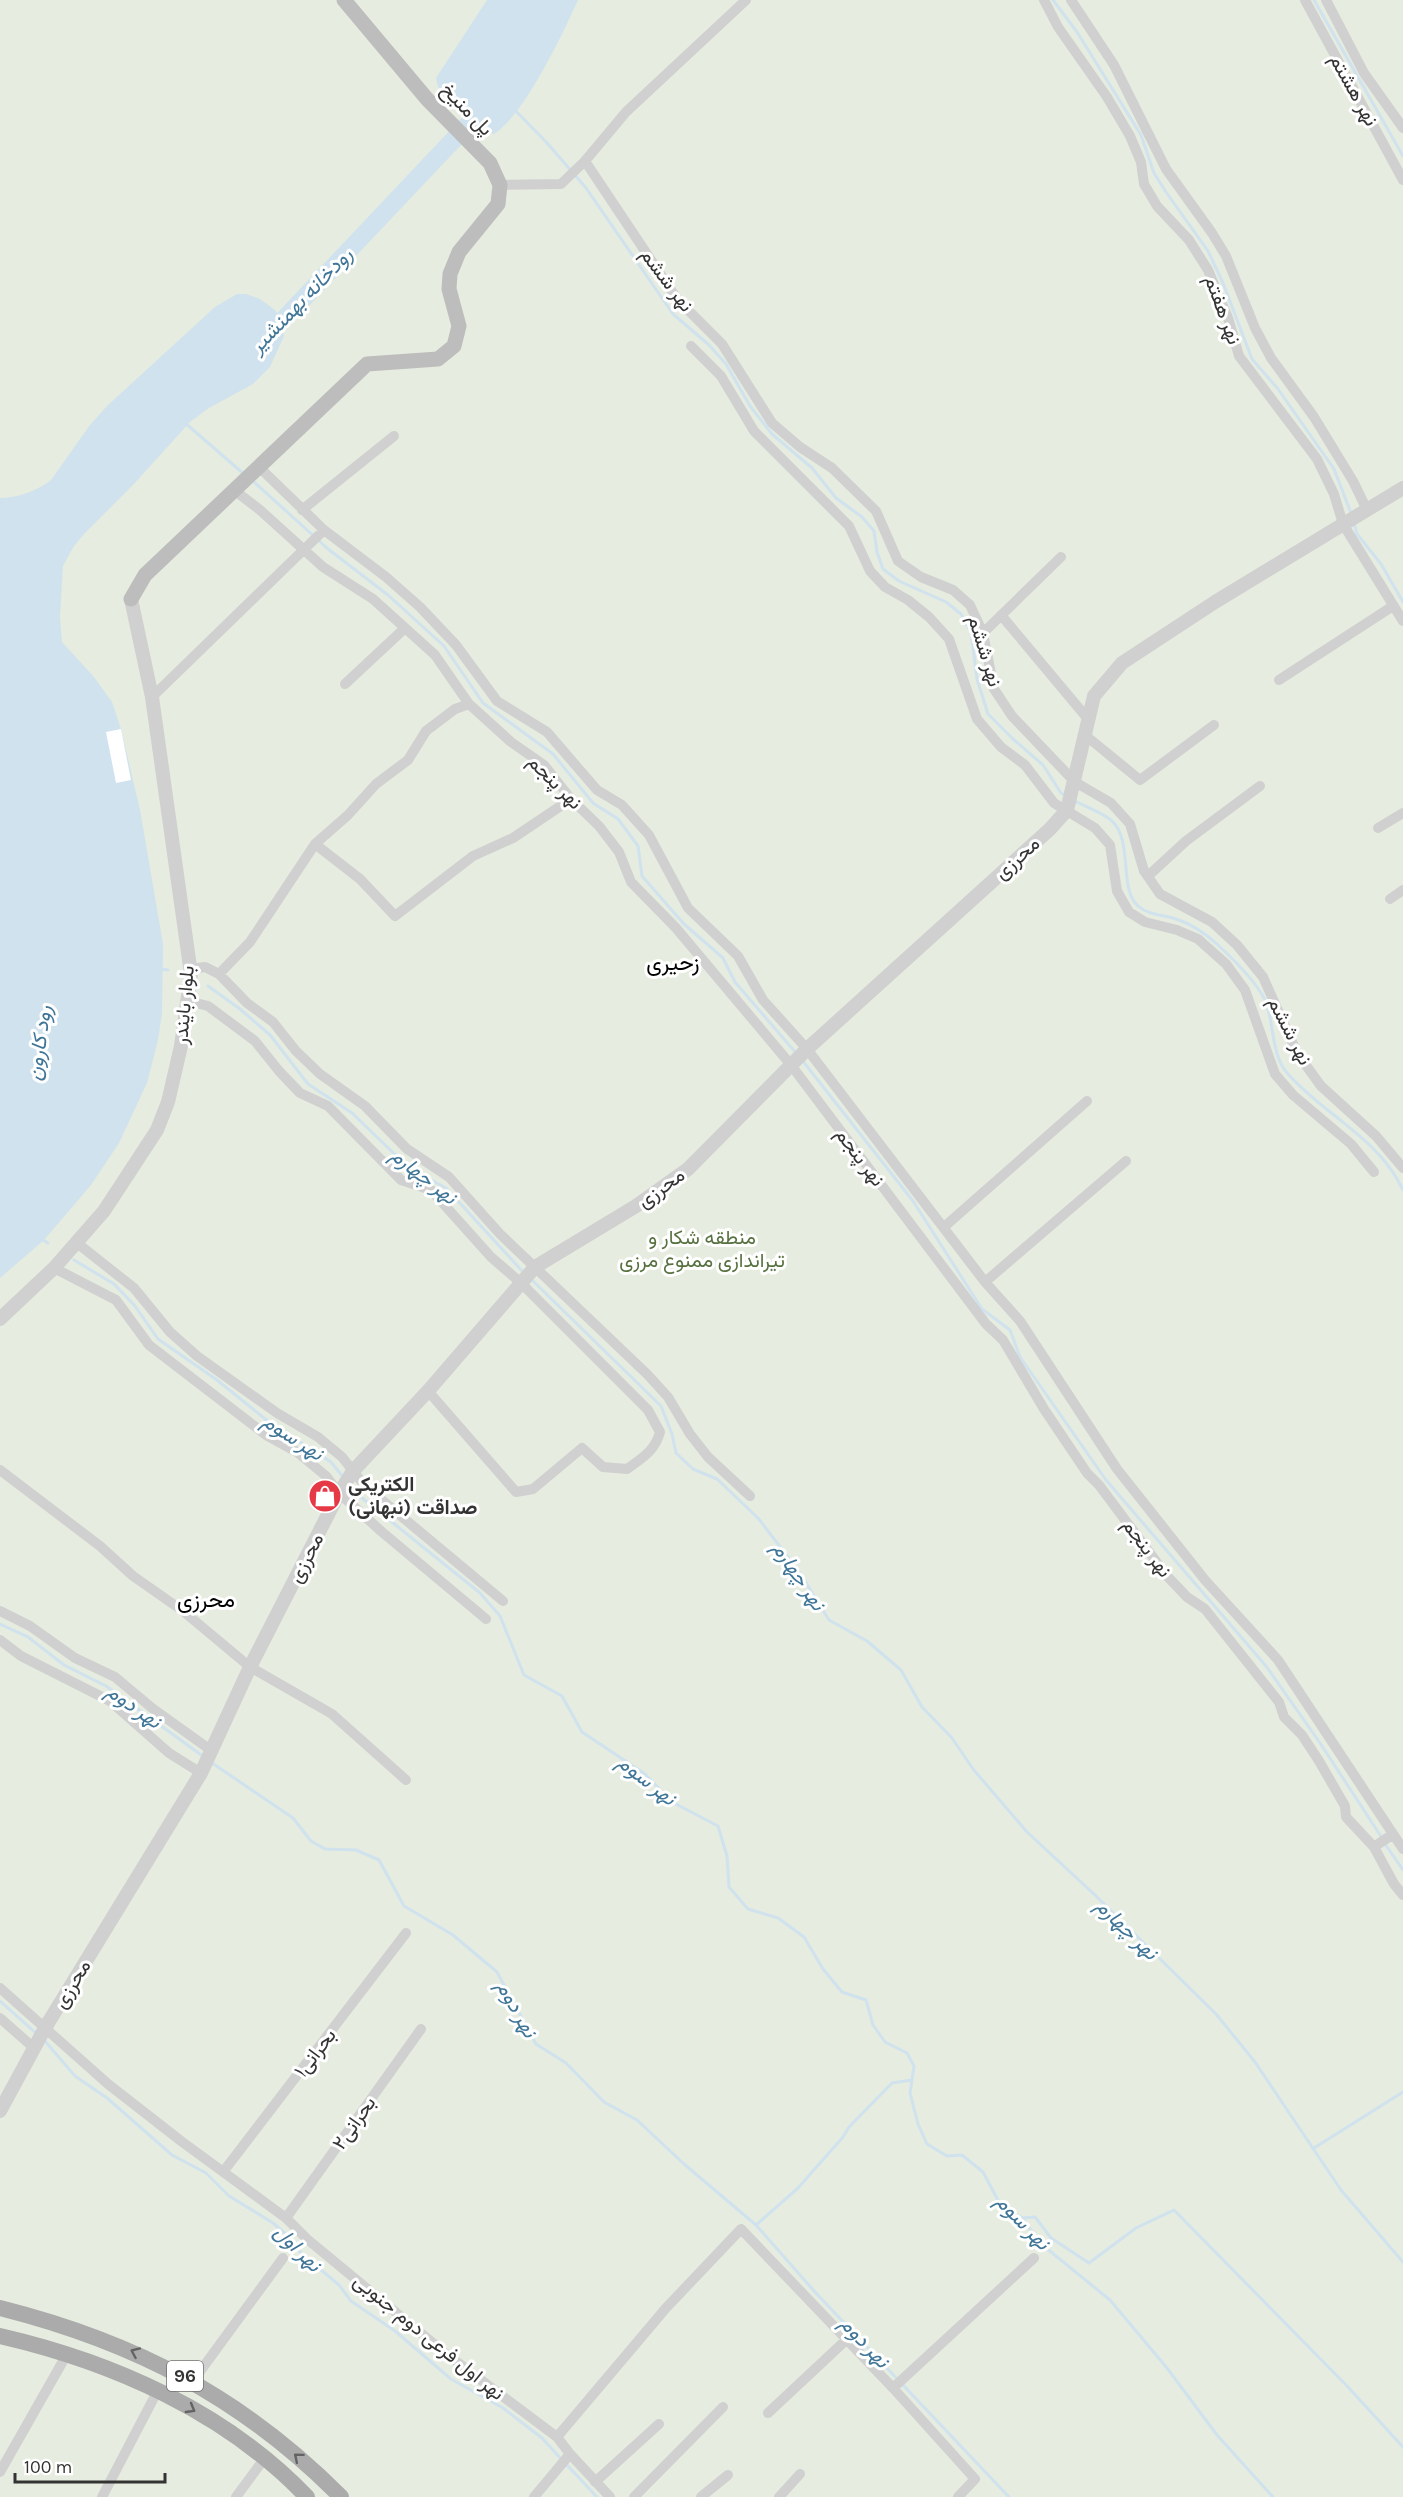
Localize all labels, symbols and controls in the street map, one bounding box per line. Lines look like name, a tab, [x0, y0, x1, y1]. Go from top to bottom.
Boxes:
street label: نهر هشتم	[1324, 50, 1383, 131]
street label: پل منیخ	[435, 78, 498, 142]
water label: رودخانه بهمنشیر	[243, 242, 358, 360]
street label: نهر ششم	[635, 244, 698, 317]
street label: نهر هفتم	[1199, 272, 1246, 348]
street label: نهر ششم	[962, 613, 1007, 690]
street label: نهر پنجم	[522, 750, 587, 815]
street label: محرزی	[990, 832, 1045, 885]
district label: زحیری	[646, 950, 700, 976]
street label: بلوار بایندر	[169, 965, 200, 1046]
street label: نهر ششم	[1262, 993, 1317, 1069]
water label: رود کارون	[22, 1004, 57, 1082]
street label: نهر پنجم	[829, 1123, 889, 1192]
water label: نهر چهارم	[384, 1142, 463, 1211]
street label: محرزی	[633, 1163, 690, 1214]
park label: منطقه شکار و تیراندازی ممنوع مرزی	[619, 1226, 785, 1274]
water label: نهر سوم	[256, 1408, 329, 1468]
place label: الکتریکی صداقت (نبهانی)	[348, 1473, 478, 1520]
shop icon: الکتریکی صداقت (نبهانی)	[307, 1478, 343, 1514]
street label: نهر پنجم	[1116, 1514, 1176, 1583]
street label: محرزی	[284, 1529, 329, 1587]
water label: نهر چهارم	[765, 1536, 831, 1617]
district label: محرزی	[177, 1587, 235, 1613]
water label: نهر دوم	[100, 1678, 167, 1736]
water label: نهر سوم	[611, 1749, 682, 1812]
water label: نهر چهارم	[1089, 1893, 1164, 1967]
street label: محرزی	[49, 1955, 96, 2013]
water label: نهر دوم	[490, 1976, 543, 2043]
street label: بحرانی۱	[289, 2024, 342, 2082]
street label: بحرانی۲	[327, 2092, 381, 2155]
water label: نهر سوم	[989, 2189, 1056, 2257]
water label: نهر اول	[269, 2219, 327, 2278]
street label: نهر اول فرعی دوم جنوبی	[348, 2269, 509, 2406]
water label: نهر دوم	[833, 2311, 895, 2375]
one-way arrow	[130, 2348, 141, 2360]
road number: 96	[167, 2361, 203, 2391]
one-way arrow	[185, 2402, 195, 2413]
scale bar	[15, 2446, 165, 2484]
one-way arrow	[294, 2453, 305, 2464]
text: 100 m	[24, 2456, 72, 2478]

